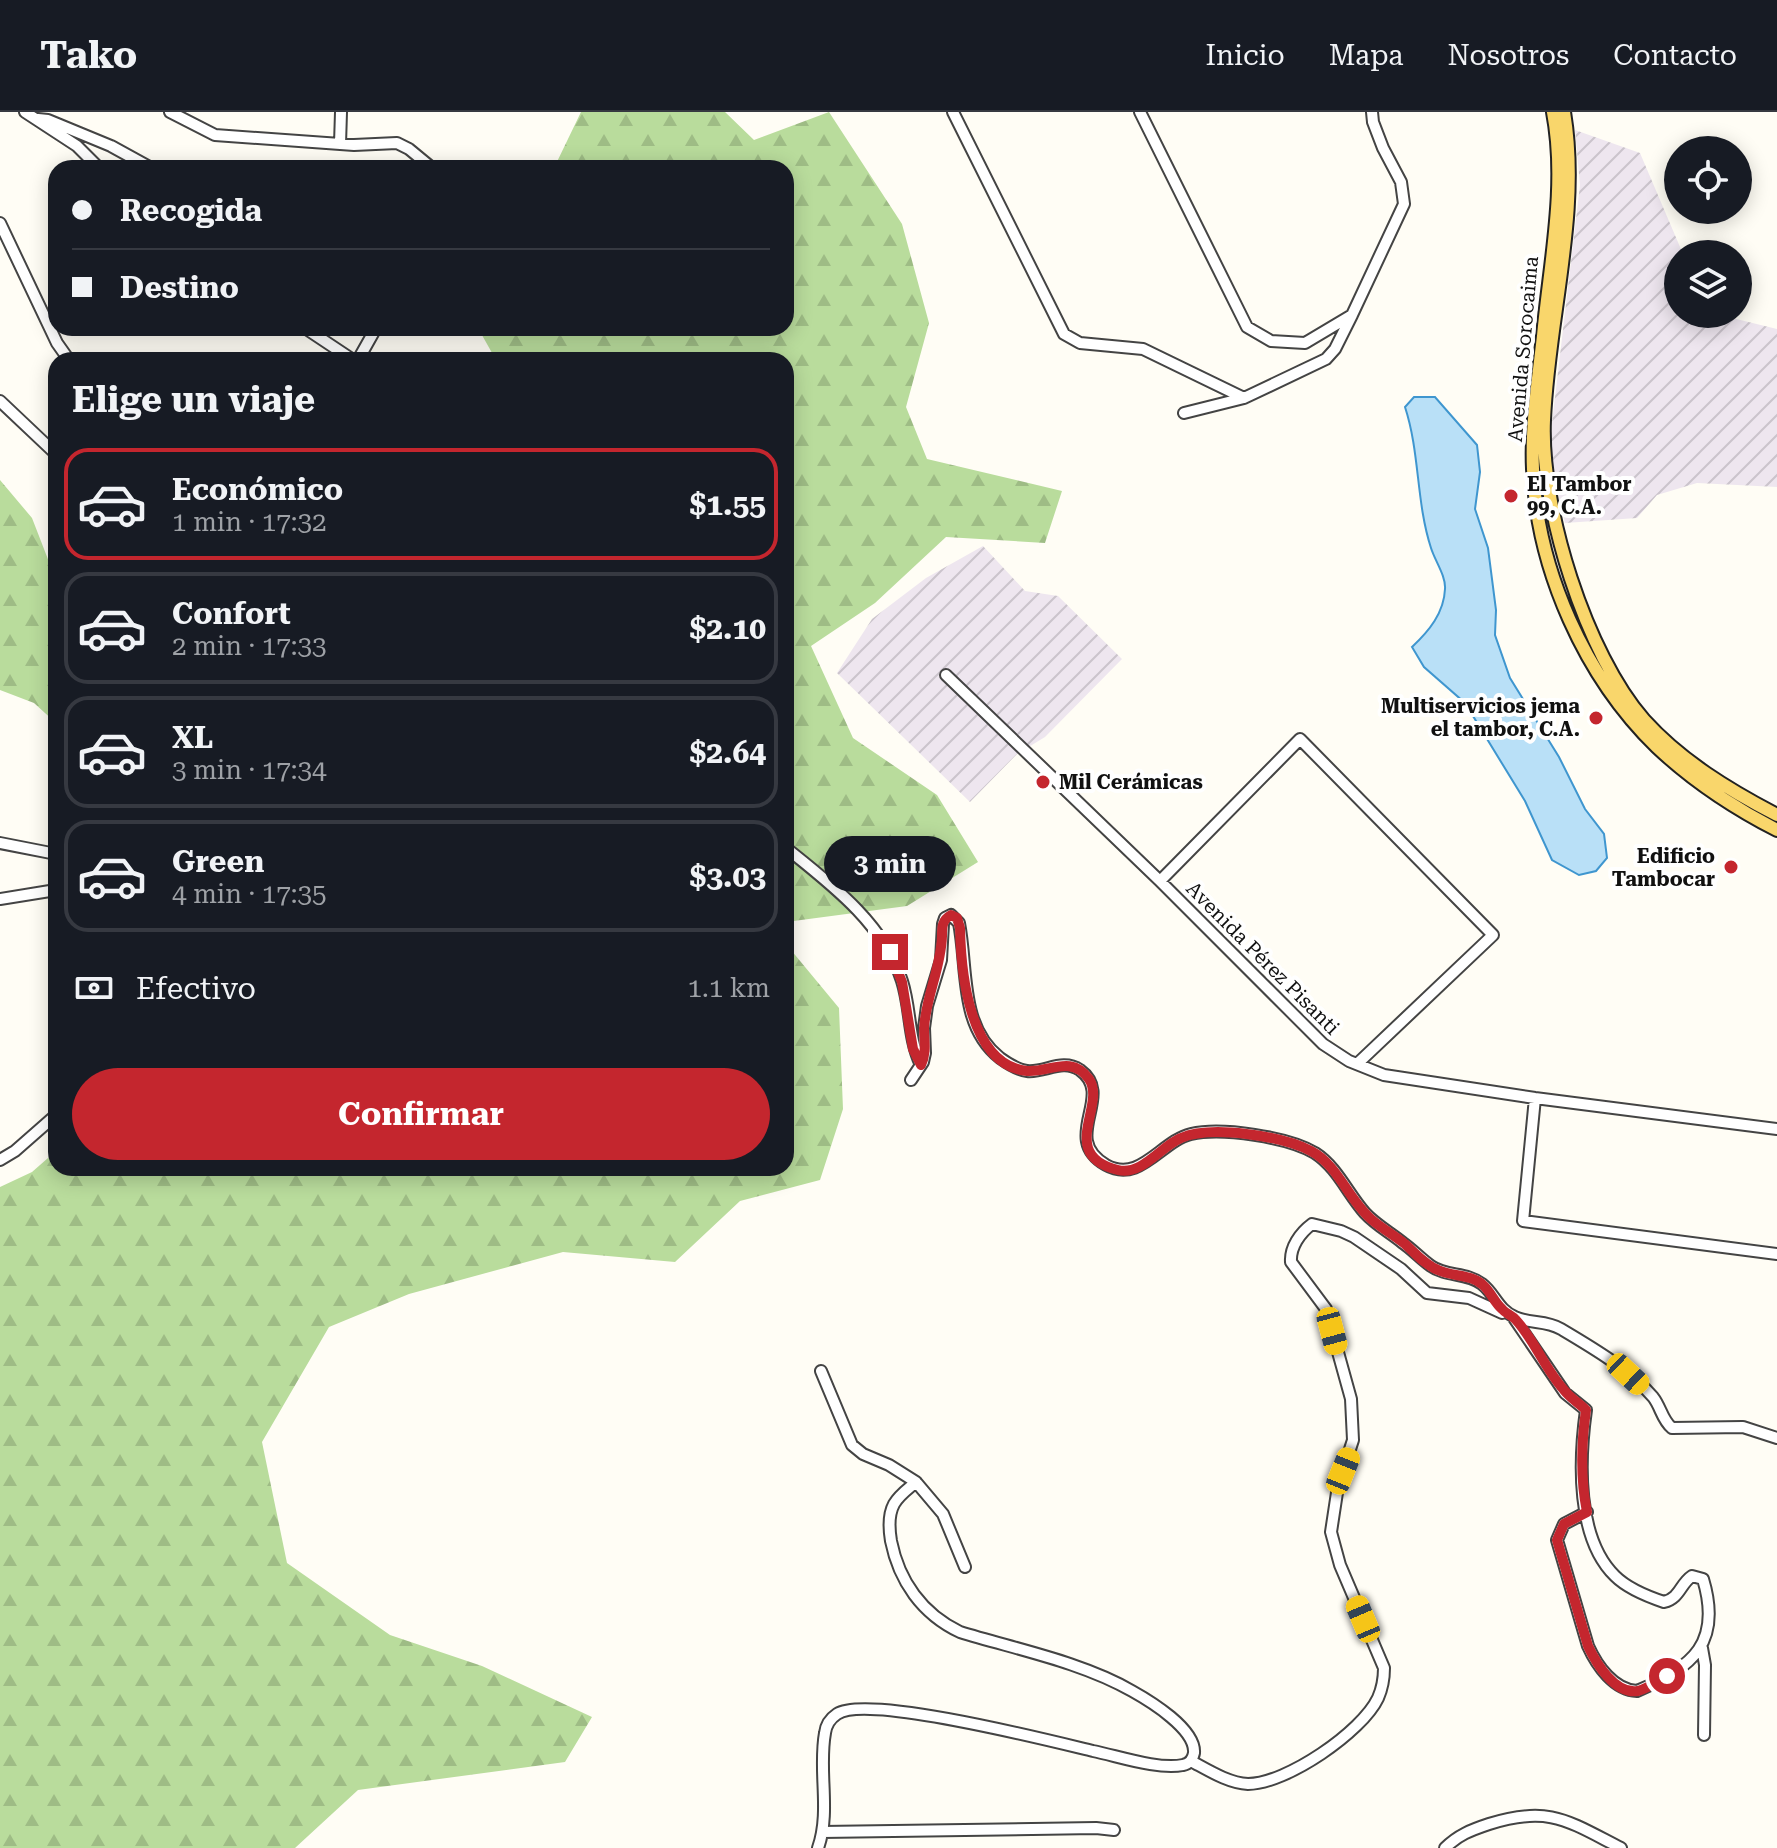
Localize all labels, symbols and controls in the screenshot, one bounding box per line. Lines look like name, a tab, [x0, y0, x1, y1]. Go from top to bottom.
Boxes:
text: Tako	[40, 33, 137, 77]
text: Inicio	[1205, 39, 1285, 72]
text: Mapa	[1329, 39, 1403, 72]
text: Nosotros	[1447, 39, 1569, 72]
text: Contacto	[1613, 39, 1737, 72]
map controls	[1664, 136, 1752, 328]
button: locate	[1664, 136, 1752, 224]
text: Recogida	[120, 193, 262, 228]
button: layers	[1664, 240, 1752, 328]
street label: Avenida Sorocaima	[1503, 255, 1543, 443]
text: Destino	[120, 270, 239, 305]
text: Elige un viaje	[72, 379, 315, 421]
icon: car	[76, 468, 148, 540]
text: Económico	[172, 472, 343, 507]
place label: El Tambor 99, C.A.	[1527, 472, 1632, 519]
text: $1.55	[689, 487, 766, 522]
marker: El Tambor 99, C.A.	[1502, 487, 1520, 505]
text: 1 min · 17:32	[172, 507, 327, 537]
icon: car	[76, 592, 148, 664]
text: Confort	[172, 596, 291, 631]
text: $2.10	[689, 611, 766, 646]
text: 2 min · 17:33	[172, 631, 327, 661]
place label: Multiservicios jema el tambor, C.A.	[1381, 694, 1580, 741]
marker: Multiservicios jema el tambor, C.A.	[1587, 709, 1605, 727]
icon: car	[76, 716, 148, 788]
text: XL	[172, 720, 213, 755]
text: $2.64	[689, 735, 766, 770]
text: 3 min · 17:34	[172, 755, 327, 785]
place label: Mil Cerámicas	[1059, 770, 1203, 794]
marker: Mil Cerámicas	[1034, 773, 1052, 791]
callout: 3 min	[824, 836, 956, 892]
icon: car	[76, 840, 148, 912]
text: Green	[172, 844, 264, 879]
place label: Edificio Tambocar	[1612, 844, 1715, 891]
text: 3 min	[854, 849, 926, 879]
marker: Edificio Tambocar	[1722, 858, 1740, 876]
text: $3.03	[689, 859, 766, 894]
street label: Avenida Pérez Pisanti	[1181, 876, 1345, 1040]
text: 4 min · 17:35	[172, 879, 327, 909]
route end	[872, 934, 908, 970]
icon: cash	[72, 966, 116, 1010]
text: Efectivo	[136, 971, 256, 1006]
text: 1.1 km	[687, 973, 770, 1003]
button: Confirmar	[72, 1068, 770, 1160]
car	[1314, 1305, 1350, 1357]
car	[1602, 1349, 1654, 1399]
car	[1323, 1444, 1363, 1498]
car	[1343, 1592, 1383, 1646]
route start	[1649, 1658, 1685, 1694]

